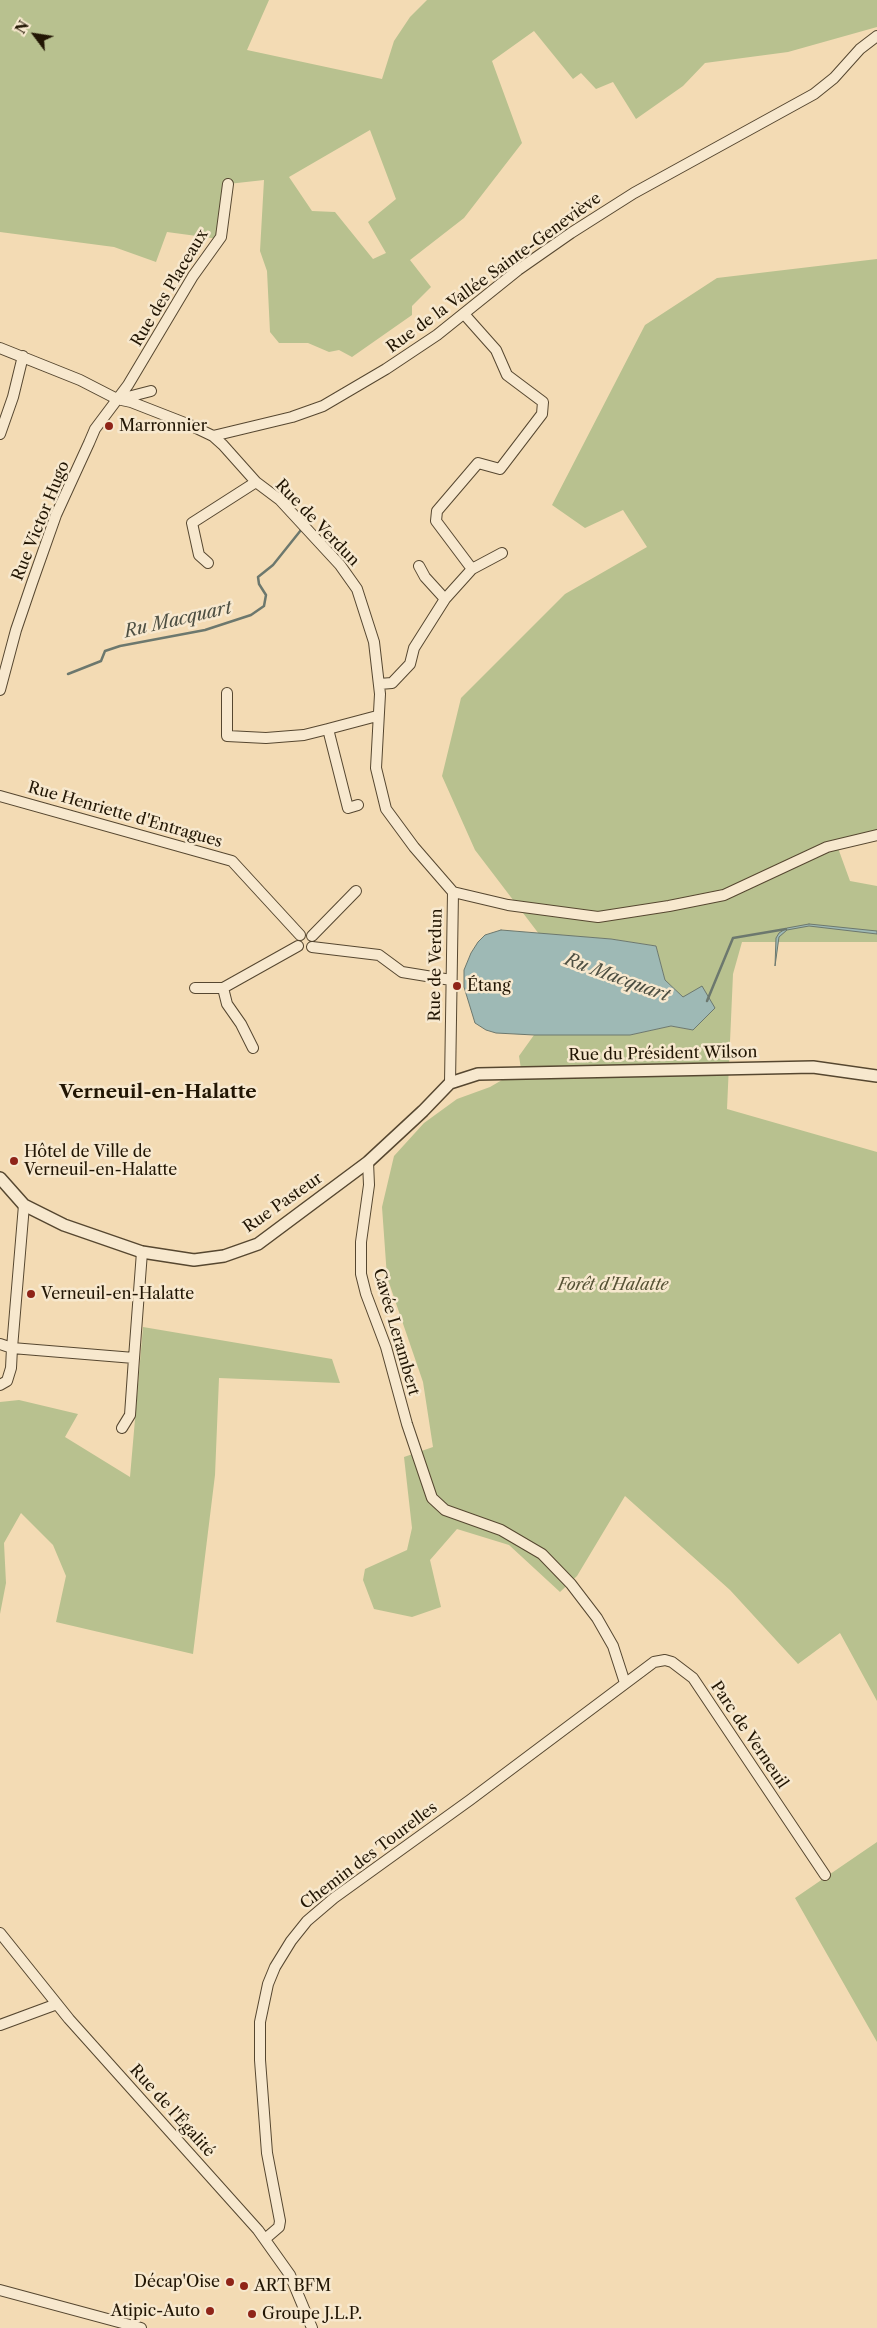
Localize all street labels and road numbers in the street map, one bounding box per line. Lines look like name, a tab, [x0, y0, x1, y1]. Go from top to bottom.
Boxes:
street label: Rue de la Vallée Sainte-Geneviève	[383, 189, 605, 357]
street label: Rue des Placeaux	[127, 226, 213, 350]
street label: Rue Victor Hugo	[8, 458, 74, 584]
street label: Rue de Verdun	[271, 476, 363, 570]
street label: Rue Henriette d'Entragues	[26, 778, 224, 852]
street label: Rue de Verdun	[425, 908, 447, 1022]
street label: Rue du Président Wilson	[568, 1043, 758, 1065]
street label: Rue Pasteur	[240, 1169, 326, 1237]
street label: Cavée Lerambert	[369, 1266, 423, 1398]
street label: Parc de Verneuil	[706, 1678, 792, 1792]
street label: Chemin des Tourelles	[297, 1798, 441, 1914]
street label: Rue de l'Égalité	[125, 2061, 219, 2161]

